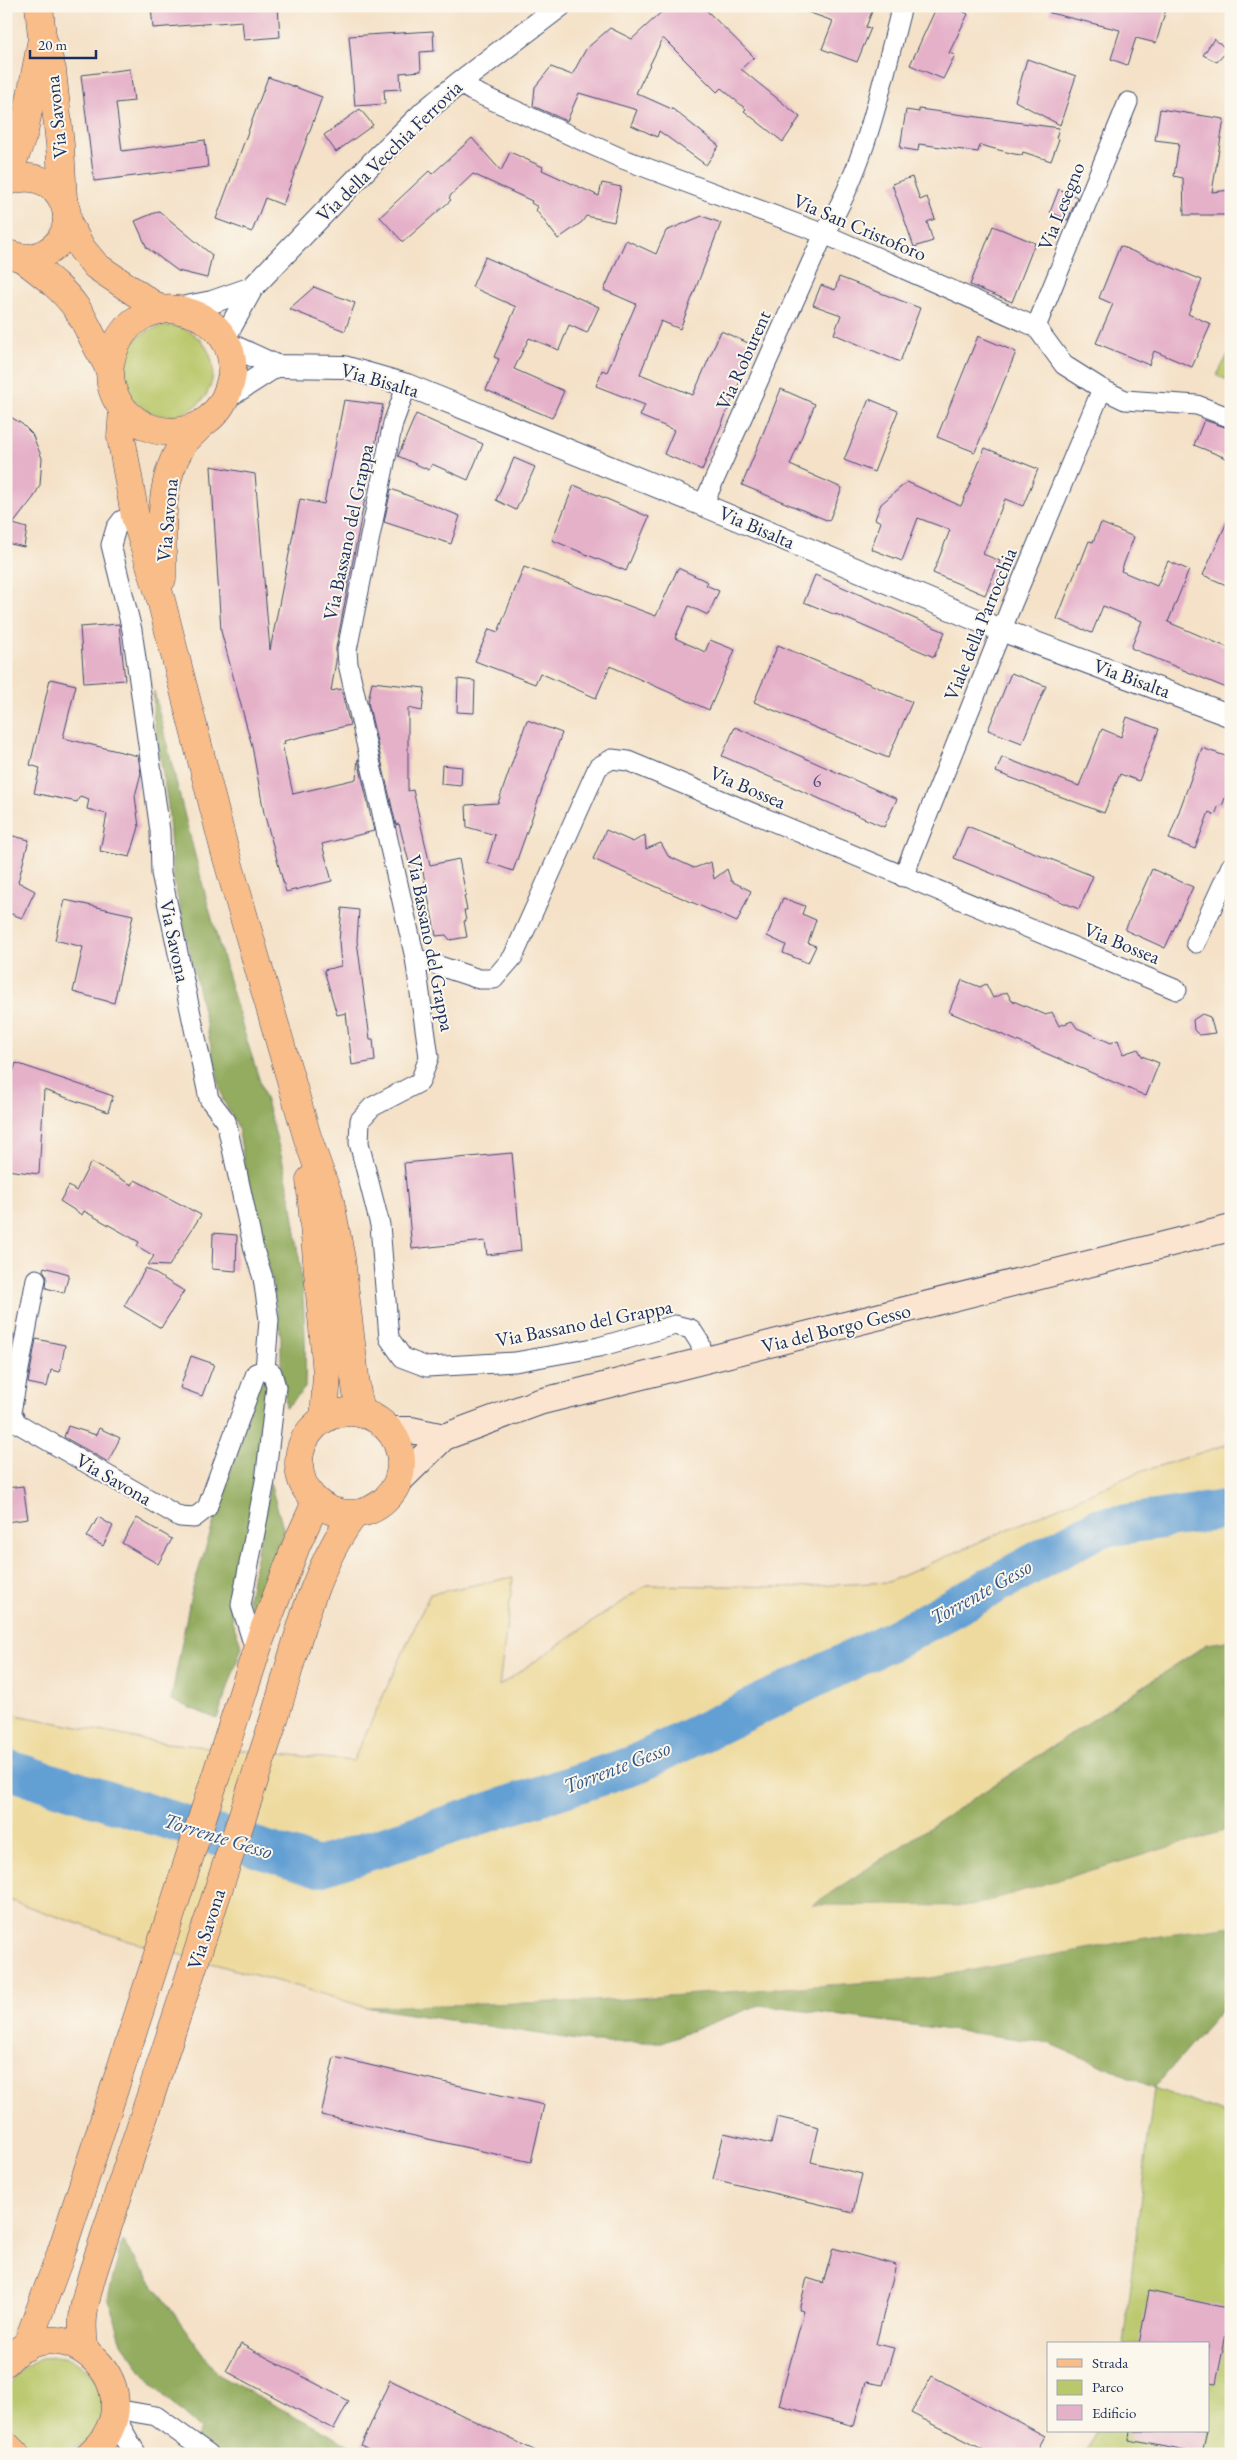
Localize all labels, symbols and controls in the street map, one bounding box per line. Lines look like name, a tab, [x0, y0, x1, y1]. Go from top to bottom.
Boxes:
scale bar	[30, 28, 96, 60]
text: 20 m	[38, 35, 67, 54]
street label: Via Savona	[39, 74, 73, 160]
street label: Via della Vecchia Ferrovia	[310, 74, 468, 228]
street label: Via Lesegno	[1032, 158, 1090, 254]
street label: Via San Cristoforo	[789, 187, 931, 267]
street label: Via Roburent	[710, 306, 777, 414]
street label: Via Bisalta	[338, 356, 422, 404]
street label: Via Bassano del Grappa	[317, 442, 379, 622]
street label: Via Savona	[150, 477, 184, 563]
street label: Via Bisalta	[715, 499, 799, 555]
street label: Viale della Parrocchia	[938, 544, 1022, 704]
street label: Via Bisalta	[1090, 652, 1174, 704]
street label: Via Bossea	[706, 759, 790, 815]
house number: 6	[813, 769, 822, 792]
street label: Via Bassano del Grappa	[401, 853, 461, 1033]
street label: Via Savona	[154, 897, 196, 985]
street label: Via Bossea	[1080, 916, 1164, 970]
street label: Via Bassano del Grappa	[494, 1293, 674, 1353]
street label: Via del Borgo Gesso	[759, 1297, 913, 1359]
street label: Via Savona	[71, 1447, 157, 1511]
water label: Torrente Gesso	[925, 1553, 1036, 1631]
water label: Torrente Gesso	[560, 1734, 674, 1799]
water label: Torrente Gesso	[160, 1806, 276, 1865]
street label: Via Savona	[181, 1885, 231, 1973]
legend	[1047, 2342, 1210, 2432]
text: Strada	[1092, 2353, 1128, 2372]
text: Parco	[1092, 2377, 1124, 2396]
text: Edificio	[1092, 2403, 1136, 2422]

